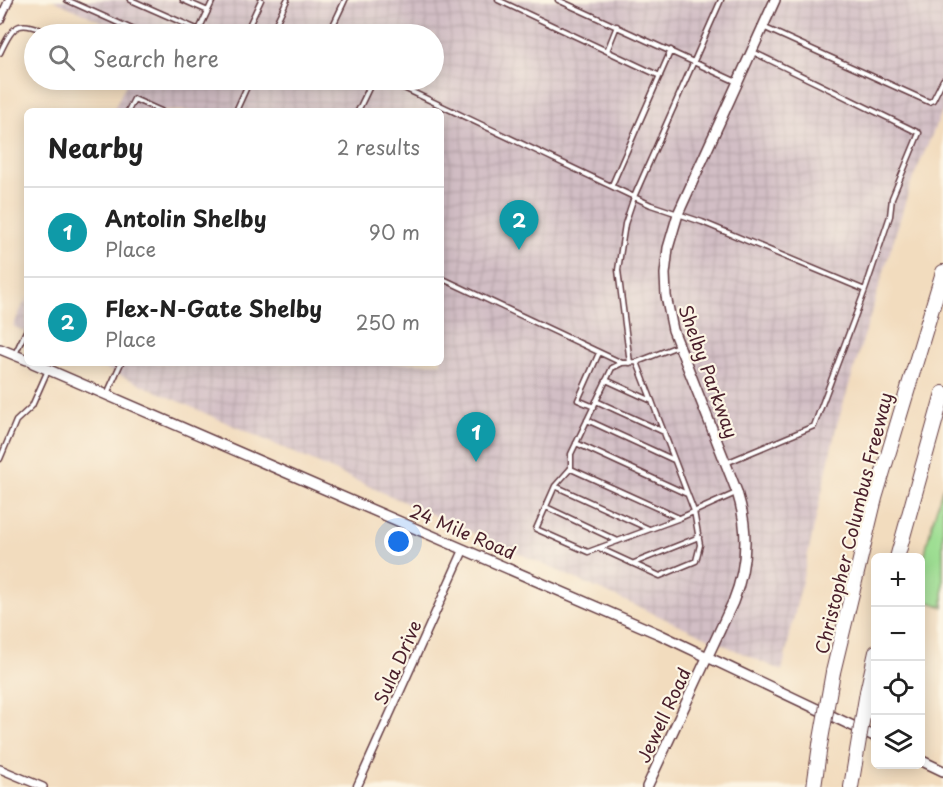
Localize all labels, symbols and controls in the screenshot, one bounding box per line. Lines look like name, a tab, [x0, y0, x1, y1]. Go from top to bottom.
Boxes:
search box	[24, 24, 444, 90]
icon: search	[45, 41, 78, 74]
text: Search here	[93, 41, 219, 74]
text: Nearby	[48, 128, 143, 167]
text: 2 results	[337, 132, 420, 162]
pin: 2	[500, 200, 538, 250]
text: Antolin Shelby	[105, 201, 266, 234]
text: 1	[63, 217, 72, 247]
text: 90 m	[369, 217, 420, 247]
text: Place	[105, 234, 156, 264]
text: Flex-N-Gate Shelby	[105, 291, 322, 324]
street label: Shelby Parkway	[672, 300, 746, 442]
text: 2	[60, 307, 75, 337]
text: 250 m	[356, 307, 420, 337]
text: Place	[105, 324, 156, 354]
street label: Christopher Columbus Freeway	[807, 389, 899, 657]
pin: 1	[456, 412, 496, 462]
street label: 24 Mile Road	[406, 496, 520, 566]
your location	[384, 527, 413, 556]
map controls	[871, 553, 925, 769]
button: +	[871, 553, 925, 607]
button: −	[871, 607, 925, 661]
street label: Sula Drive	[366, 615, 428, 709]
button: locate	[871, 661, 925, 715]
street label: Jewell Road	[629, 663, 697, 767]
button: layers	[871, 715, 925, 769]

